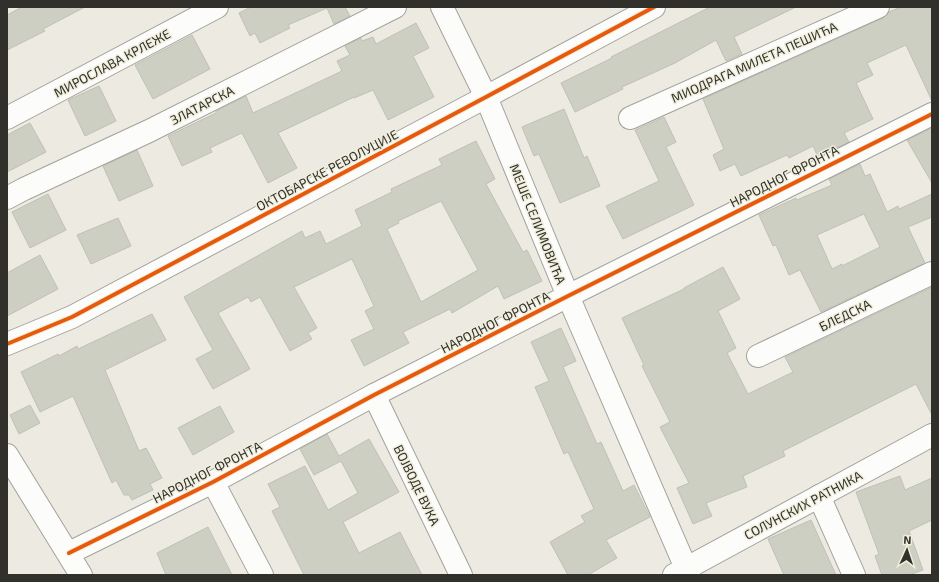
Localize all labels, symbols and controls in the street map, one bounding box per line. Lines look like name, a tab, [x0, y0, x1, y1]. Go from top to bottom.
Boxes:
street label: МИОДРАГА МИЛЕТА ПЕШИЋА	[668, 18, 840, 106]
street label: МИРОСЛАВА КРЛЕЖЕ	[51, 25, 173, 101]
street label: ЗЛАТАРСКА	[167, 82, 237, 128]
street label: ОКТОБАРСКЕ РЕВОЛУЦИЈЕ	[253, 126, 401, 214]
street label: НАРОДНОГ ФРОНТА	[727, 142, 841, 210]
street label: МЕШЕ СЕЛИМОВИЋА	[507, 161, 569, 287]
street label: НАРОДНОГ ФРОНТА	[438, 288, 552, 356]
street label: БЛЕДСКА	[816, 296, 874, 334]
street label: НАРОДНОГ ФРОНТА	[150, 438, 264, 506]
street label: ВОЈВОДЕ ВУКА	[391, 442, 443, 528]
street label: СОЛУНСКИХ РАТНИКА	[741, 467, 865, 543]
north arrow	[887, 530, 927, 570]
text: N	[903, 533, 912, 546]

